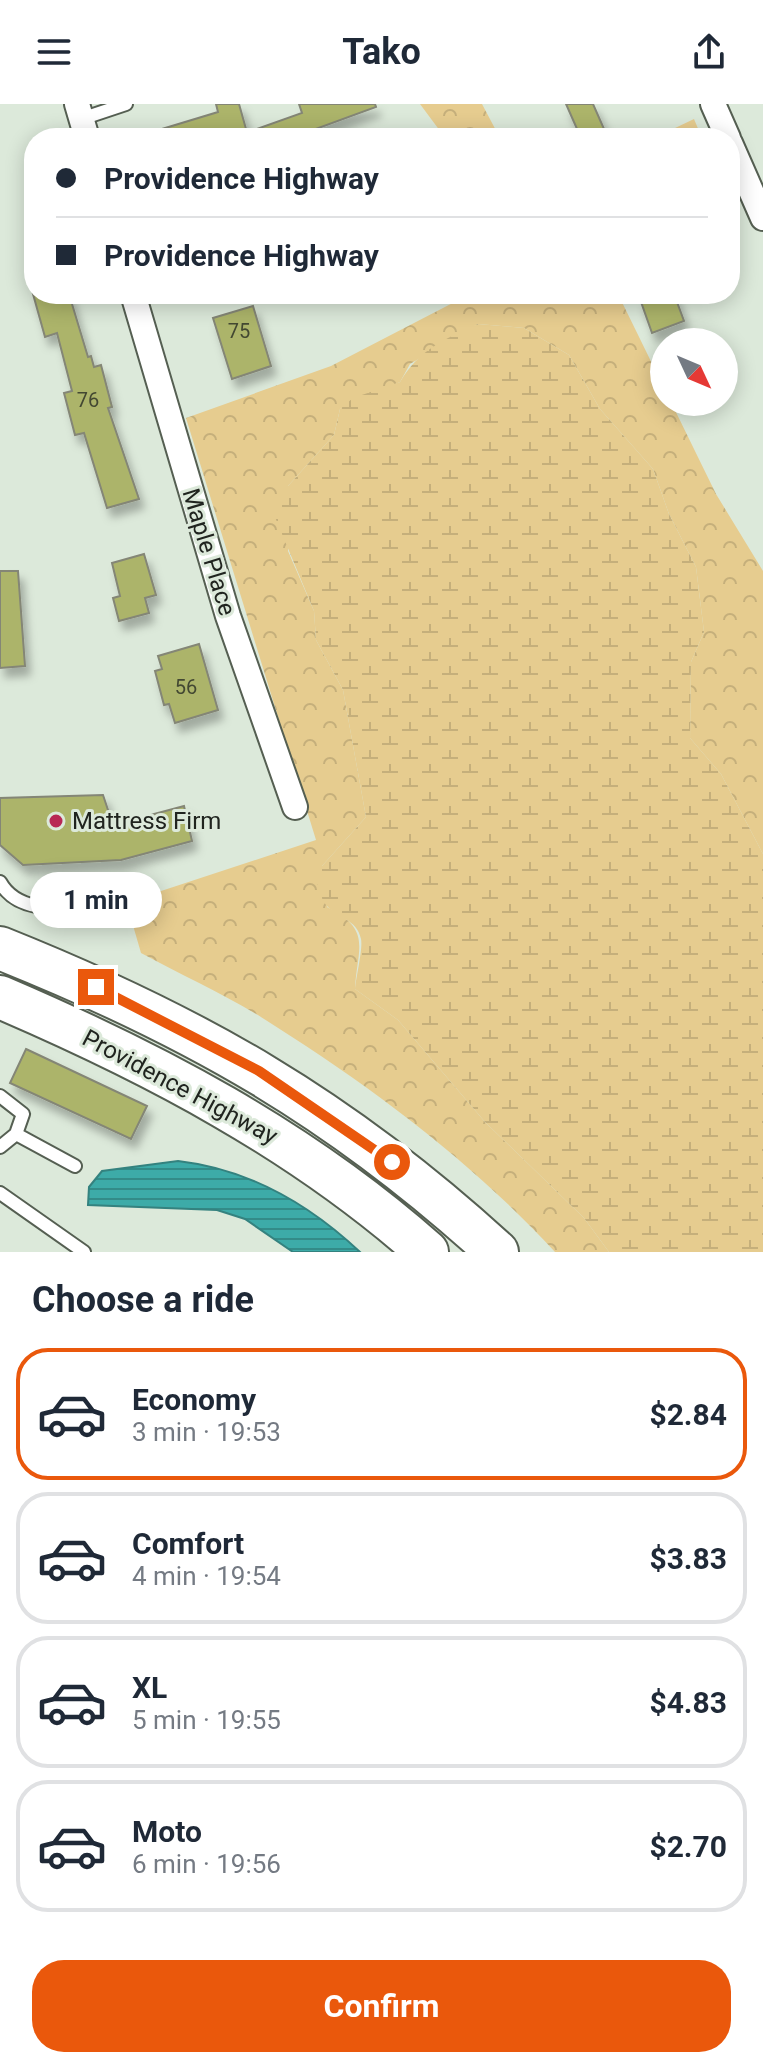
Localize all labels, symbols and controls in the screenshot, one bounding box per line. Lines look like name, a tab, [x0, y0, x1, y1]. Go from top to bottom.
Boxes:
icon: menu	[32, 30, 76, 74]
icon: share	[687, 30, 731, 74]
text: Tako	[342, 31, 421, 73]
text: Providence Highway	[104, 161, 379, 196]
text: Providence Highway	[104, 238, 379, 273]
house number: 75	[228, 319, 250, 343]
north arrow	[650, 328, 738, 416]
map controls	[650, 328, 738, 416]
house number: 76	[77, 388, 99, 412]
street label: Maple Place	[176, 485, 242, 619]
house number: 56	[175, 675, 197, 699]
place label: Mattress Firm	[72, 807, 221, 835]
marker: Mattress Firm	[47, 812, 65, 830]
callout: 1 min	[30, 871, 162, 927]
text: 1 min	[63, 885, 129, 915]
route end	[78, 969, 114, 1005]
street label: Providence Highway	[78, 1024, 283, 1151]
route start	[374, 1144, 410, 1180]
text: Choose a ride	[32, 1279, 254, 1321]
icon: car	[36, 1378, 108, 1450]
text: Economy	[132, 1382, 256, 1417]
text: $2.84	[649, 1397, 727, 1432]
text: 3 min · 19:53	[132, 1417, 281, 1447]
icon: car	[36, 1522, 108, 1594]
text: Comfort	[132, 1526, 244, 1561]
text: $3.83	[649, 1541, 727, 1576]
text: 4 min · 19:54	[132, 1561, 281, 1591]
icon: car	[36, 1666, 108, 1738]
text: XL	[132, 1670, 167, 1705]
text: $4.83	[649, 1685, 727, 1720]
text: 5 min · 19:55	[132, 1705, 281, 1735]
icon: car	[36, 1810, 108, 1882]
text: Moto	[132, 1814, 202, 1849]
text: $2.70	[649, 1829, 727, 1864]
text: 6 min · 19:56	[132, 1849, 281, 1879]
button: Confirm	[32, 1960, 731, 2052]

